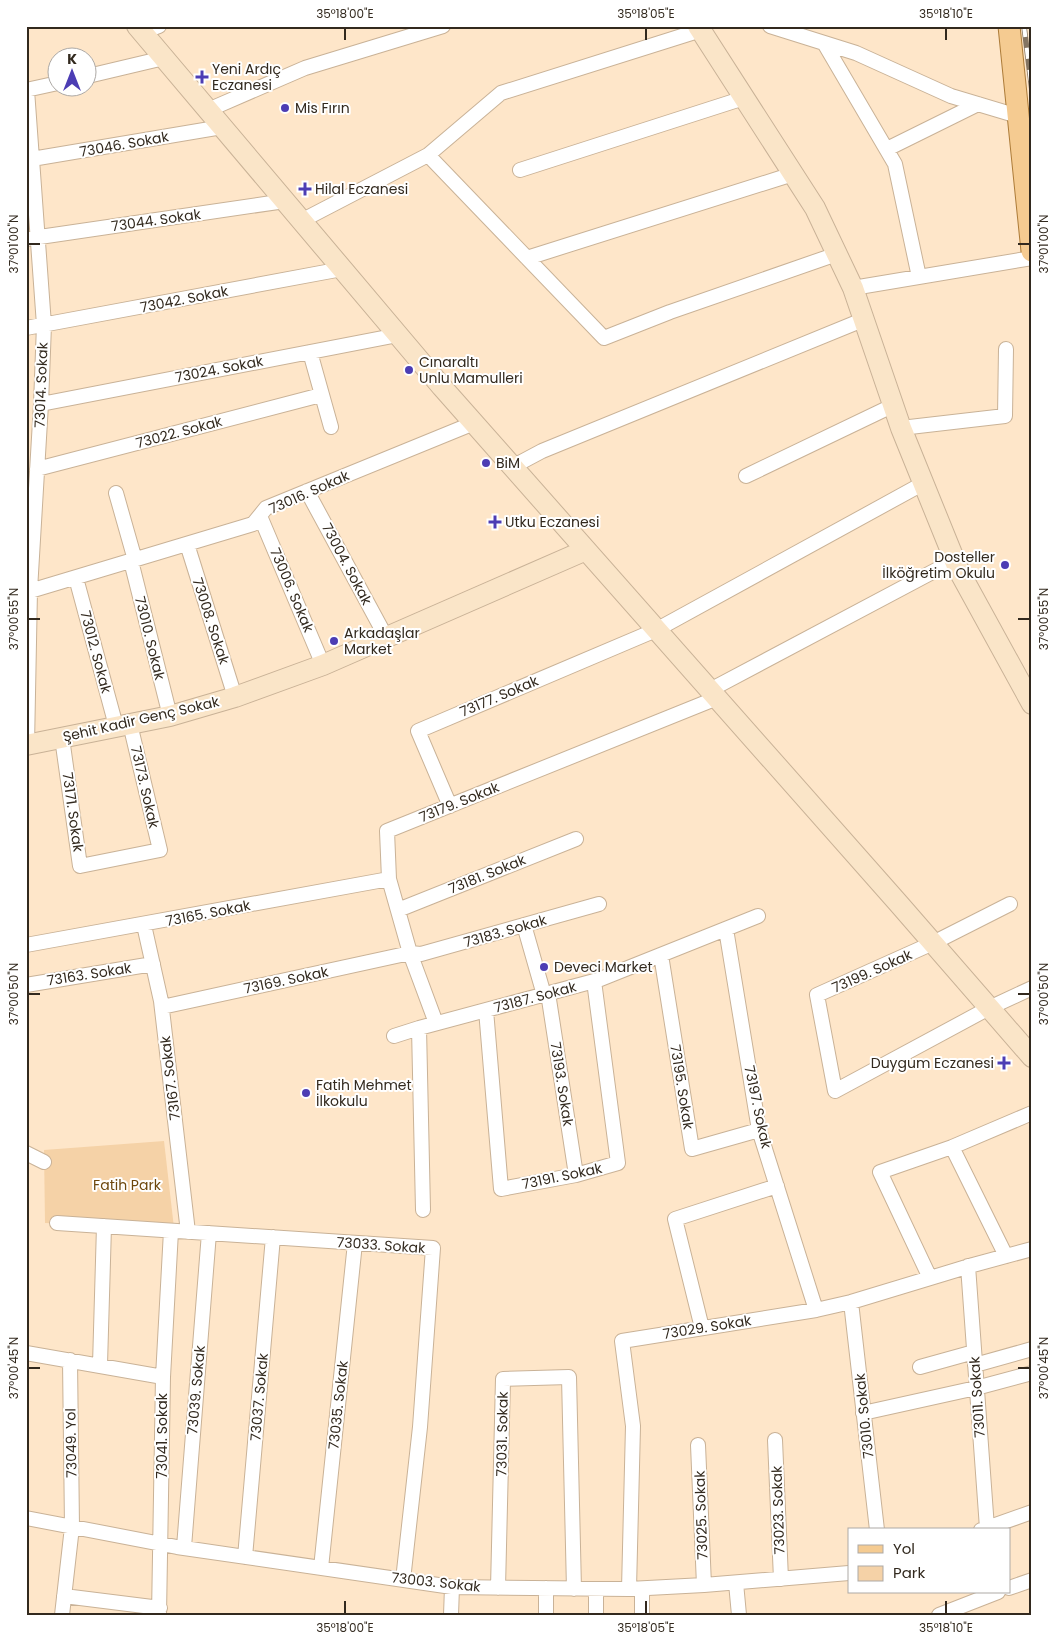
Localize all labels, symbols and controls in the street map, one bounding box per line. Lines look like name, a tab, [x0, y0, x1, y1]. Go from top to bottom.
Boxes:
text: 35°18'00"E	[316, 5, 374, 22]
text: 35°18'05"E	[617, 5, 675, 22]
text: 35°18'10"E	[919, 5, 973, 22]
north arrow	[48, 48, 98, 98]
text: K	[67, 49, 77, 69]
place label: Yeni Ardıç Eczanesi	[212, 59, 281, 95]
marker: Yeni Ardıç Eczanesi	[196, 71, 208, 83]
place label: Mis Fırın	[295, 98, 350, 118]
marker: Mis Fırın	[279, 102, 291, 114]
street label: 73046. Sokak	[78, 126, 171, 162]
place label: Hilal Eczanesi	[315, 179, 408, 199]
marker: Hilal Eczanesi	[299, 183, 311, 195]
street label: 73044. Sokak	[110, 204, 203, 236]
text: 37°01'00"N	[5, 215, 22, 273]
text: 37°01'00"N	[1035, 215, 1052, 273]
street label: 73042. Sokak	[138, 281, 231, 317]
street label: 73014. Sokak	[30, 341, 53, 428]
street label: 73024. Sokak	[173, 351, 266, 387]
place label: Cınaraltı Unlu Mamulleri	[419, 352, 523, 388]
marker: Cınaraltı Unlu Mamulleri	[403, 364, 415, 376]
street label: 73022. Sokak	[134, 411, 225, 453]
place label: BiM	[496, 453, 520, 473]
marker: BiM	[480, 457, 492, 469]
street label: 73016. Sokak	[266, 465, 353, 519]
place label: Utku Eczanesi	[505, 512, 599, 532]
marker: Utku Eczanesi	[489, 516, 501, 528]
street label: 73004. Sokak	[317, 520, 377, 609]
street label: 73006. Sokak	[265, 545, 319, 636]
place label: Dosteller İlköğretim Okulu	[882, 547, 995, 583]
marker: Dosteller İlköğretim Okulu	[999, 559, 1011, 571]
street label: 73008. Sokak	[188, 575, 235, 668]
text: 37°00'55"N	[5, 588, 22, 650]
text: 37°00'55"N	[1035, 588, 1052, 650]
street label: 73010. Sokak	[130, 594, 170, 683]
street label: 73012. Sokak	[75, 608, 117, 696]
place label: Arkadaşlar Market	[344, 623, 420, 659]
marker: Arkadaşlar Market	[328, 635, 340, 647]
street label: 73177. Sokak	[457, 670, 542, 721]
street label: Şehit Kadir Genç Sokak	[61, 691, 222, 747]
street label: 73173. Sokak	[126, 744, 164, 831]
street label: 73171. Sokak	[58, 771, 89, 854]
street label: 73179. Sokak	[416, 777, 503, 827]
street label: 73181. Sokak	[446, 849, 529, 899]
street label: 73165. Sokak	[164, 895, 253, 931]
street label: 73183. Sokak	[461, 909, 549, 952]
street label: 73199. Sokak	[829, 944, 916, 998]
street label: 73163. Sokak	[45, 957, 133, 991]
place label: Deveci Market	[554, 957, 653, 977]
street label: 73169. Sokak	[242, 961, 331, 999]
marker: Deveci Market	[538, 961, 550, 973]
text: 37°00'50"N	[5, 963, 22, 1025]
text: 37°00'50"N	[1035, 963, 1052, 1025]
street label: 73187. Sokak	[492, 976, 579, 1018]
street label: 73167. Sokak	[155, 1034, 185, 1121]
street label: 73193. Sokak	[545, 1040, 579, 1128]
street label: 73195. Sokak	[665, 1043, 699, 1132]
place label: Duygum Eczanesi	[871, 1053, 994, 1073]
marker: Duygum Eczanesi	[998, 1057, 1010, 1069]
street label: 73197. Sokak	[739, 1064, 777, 1151]
place label: Fatih Mehmet İlkokulu	[316, 1075, 412, 1111]
marker: Fatih Mehmet İlkokulu	[300, 1087, 312, 1099]
street label: 73191. Sokak	[520, 1158, 605, 1194]
park label: Fatih Park	[93, 1175, 162, 1195]
street label: 73033. Sokak	[336, 1232, 427, 1258]
street label: 73029. Sokak	[661, 1310, 753, 1344]
text: 37°00'45"N	[5, 1337, 22, 1399]
text: 37°00'45"N	[1035, 1337, 1052, 1399]
street label: 73039. Sokak	[182, 1344, 210, 1435]
street label: 73037. Sokak	[245, 1351, 273, 1442]
street label: 73011. Sokak	[964, 1355, 990, 1438]
street label: 73035. Sokak	[323, 1359, 353, 1451]
street label: 73010. Sokak	[849, 1372, 878, 1460]
street label: 73031. Sokak	[491, 1390, 513, 1477]
street label: 73041. Sokak	[152, 1392, 172, 1479]
street label: 73049. Yol	[60, 1408, 82, 1478]
street label: 73023. Sokak	[766, 1465, 790, 1555]
street label: 73025. Sokak	[689, 1469, 713, 1560]
legend	[848, 1528, 1010, 1594]
text: Yol	[893, 1538, 915, 1559]
text: Park	[893, 1562, 925, 1583]
street label: 73003. Sokak	[390, 1567, 482, 1597]
text: 35°18'00"E	[316, 1619, 374, 1636]
text: 35°18'05"E	[617, 1619, 675, 1636]
text: 35°18'10"E	[919, 1619, 973, 1636]

